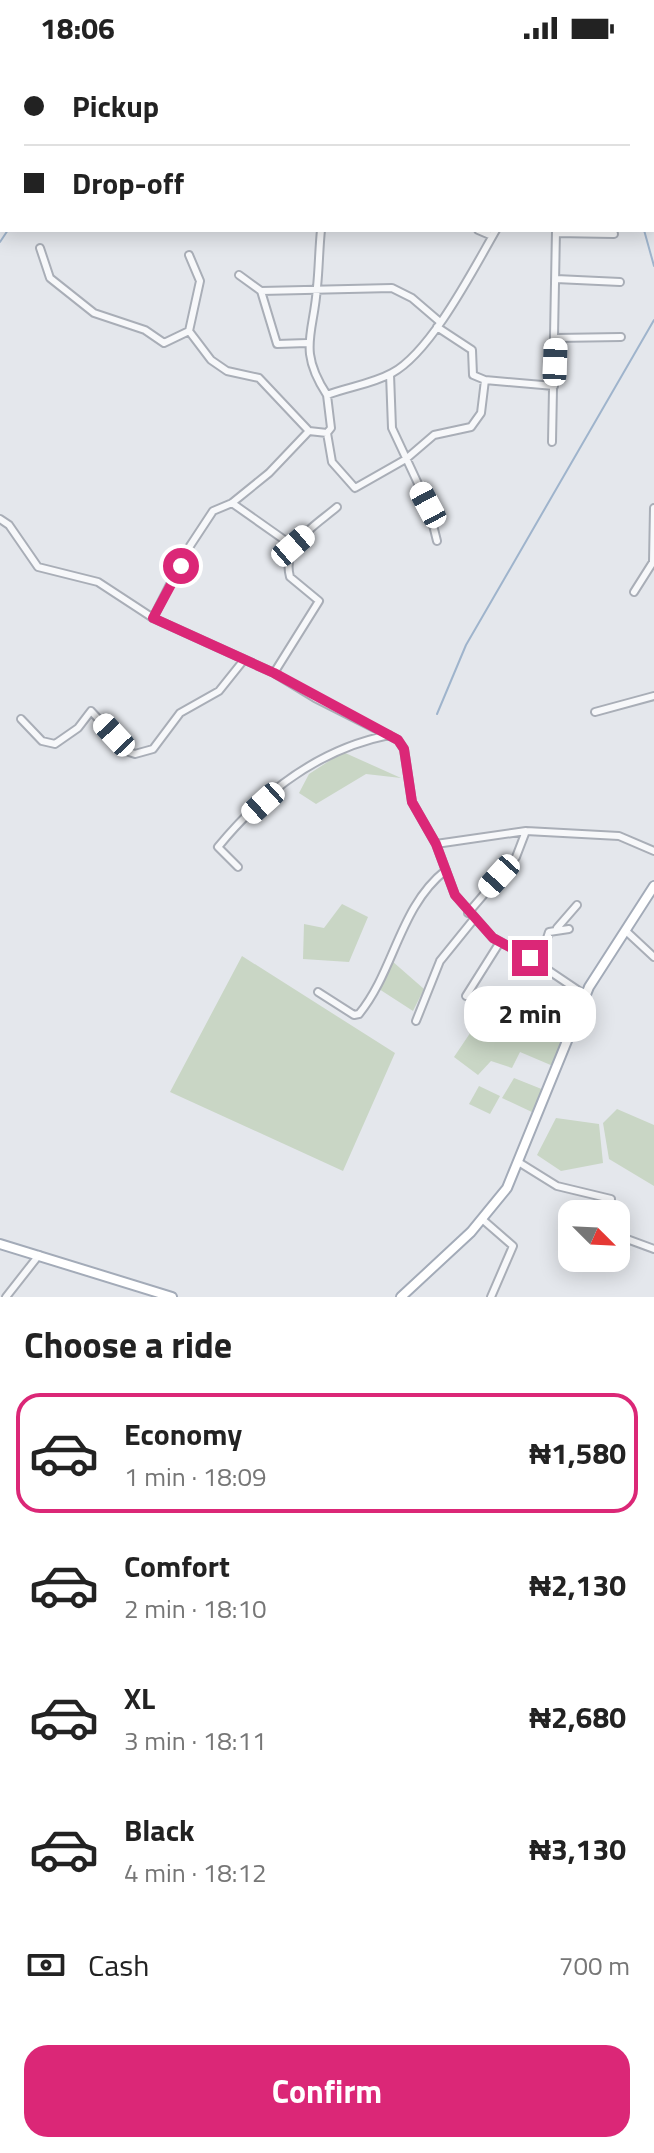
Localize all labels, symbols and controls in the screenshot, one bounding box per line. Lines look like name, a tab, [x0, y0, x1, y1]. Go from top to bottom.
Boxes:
text: 18:06	[40, 5, 115, 51]
text: Pickup	[72, 83, 159, 129]
text: Drop-off	[72, 160, 184, 206]
car	[542, 338, 568, 386]
car	[406, 478, 450, 532]
car	[267, 521, 319, 571]
route start	[163, 548, 199, 584]
car	[89, 709, 139, 761]
car	[237, 778, 289, 828]
car	[474, 850, 524, 902]
route end	[512, 940, 548, 976]
callout: 2 min	[464, 986, 596, 1042]
text: 2 min	[498, 994, 562, 1033]
north arrow	[558, 1200, 630, 1272]
map controls	[558, 1200, 630, 1272]
text: Choose a ride	[24, 1317, 232, 1372]
text: Economy	[124, 1411, 242, 1457]
icon: car	[28, 1417, 100, 1489]
text: ₦1,580	[529, 1430, 626, 1476]
text: 1 min · 18:09	[124, 1457, 267, 1496]
text: Comfort	[124, 1543, 230, 1589]
icon: car	[28, 1549, 100, 1621]
text: ₦2,130	[529, 1562, 626, 1608]
text: 2 min · 18:10	[124, 1589, 267, 1628]
text: XL	[124, 1675, 155, 1721]
icon: car	[28, 1681, 100, 1753]
text: ₦2,680	[529, 1694, 626, 1740]
text: 3 min · 18:11	[124, 1721, 267, 1760]
text: Black	[124, 1807, 195, 1853]
icon: car	[28, 1813, 100, 1885]
text: ₦3,130	[529, 1826, 626, 1872]
text: 4 min · 18:12	[124, 1853, 267, 1892]
text: Cash	[88, 1942, 149, 1988]
icon: cash	[24, 1943, 68, 1987]
text: 700 m	[559, 1946, 630, 1985]
button: Confirm	[24, 2045, 630, 2137]

